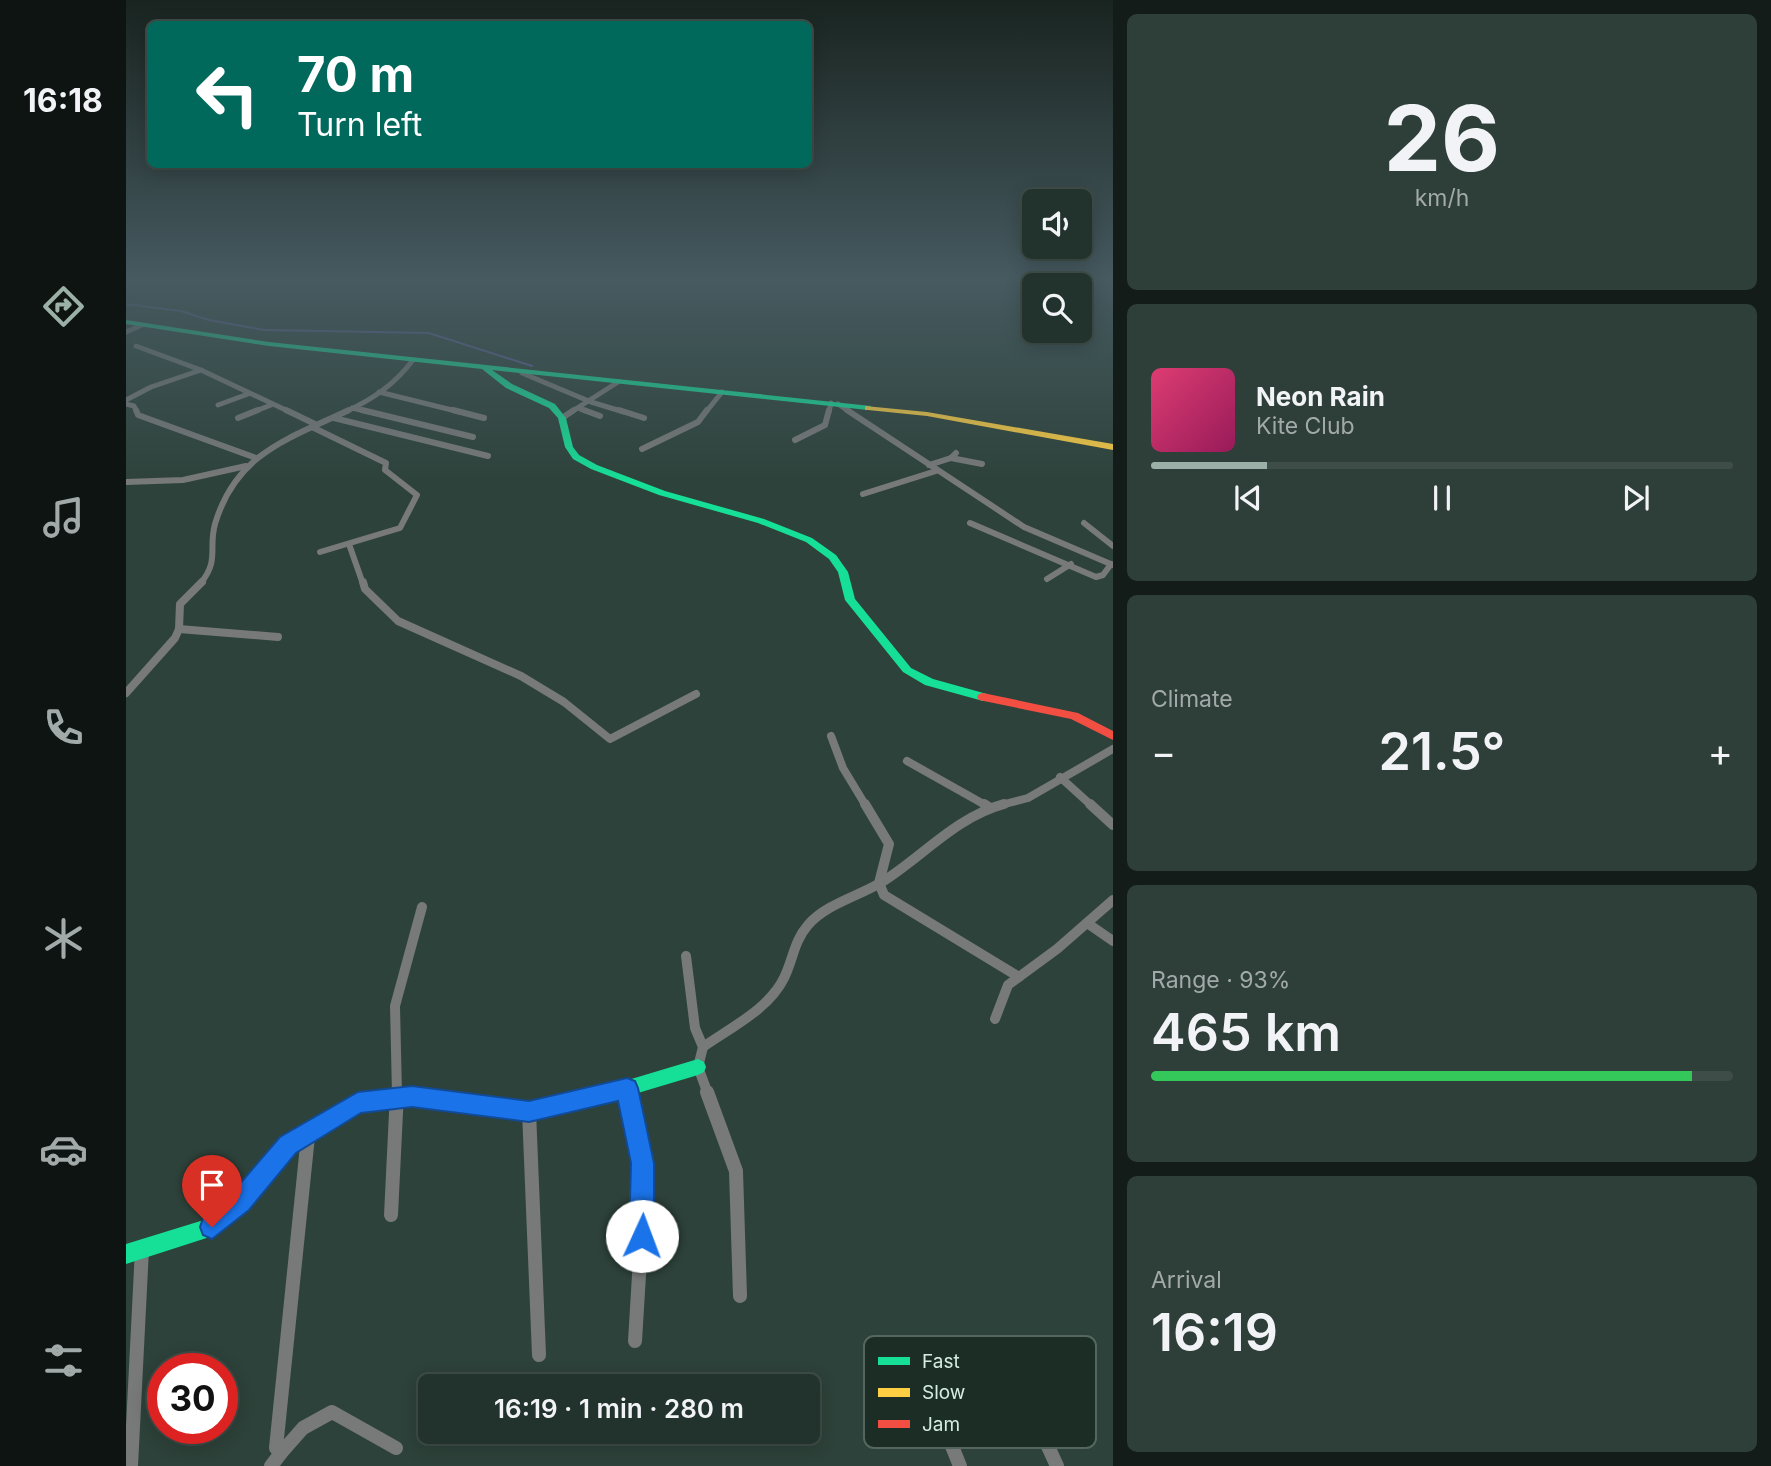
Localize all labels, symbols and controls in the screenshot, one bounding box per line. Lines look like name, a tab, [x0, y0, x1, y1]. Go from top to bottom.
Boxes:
text: 70 m	[297, 45, 414, 104]
icon: left	[182, 49, 273, 140]
text: 16:18	[23, 81, 103, 120]
text: 26	[1384, 83, 1500, 193]
text: Turn left	[297, 105, 422, 144]
text: km/h	[1415, 184, 1469, 212]
map controls	[1022, 189, 1092, 343]
button: sound	[1022, 189, 1092, 259]
button: search	[1022, 273, 1092, 343]
icon: directions	[39, 282, 88, 331]
text: Neon Rain	[1256, 381, 1385, 412]
text: Kite Club	[1256, 412, 1355, 440]
icon: previous	[1229, 479, 1267, 517]
icon: pause	[1423, 479, 1461, 517]
icon: next	[1617, 479, 1655, 517]
icon: music	[39, 493, 88, 542]
text: Climate	[1151, 685, 1233, 713]
icon: phone	[39, 703, 88, 752]
text: 21.5°	[1379, 720, 1505, 783]
text: −	[1151, 729, 1176, 775]
text: +	[1708, 729, 1733, 775]
icon: climate	[39, 914, 88, 963]
text: Range · 93%	[1151, 966, 1290, 994]
text: 465 km	[1151, 1001, 1341, 1064]
icon: car	[39, 1125, 88, 1174]
pin	[182, 1155, 242, 1227]
icon: arrive	[193, 1166, 231, 1204]
position arrow	[605, 1199, 679, 1273]
text: Arrival	[1151, 1266, 1222, 1294]
text: 16:19	[1151, 1301, 1278, 1364]
icon: filters	[39, 1336, 88, 1385]
legend	[864, 1336, 1096, 1448]
text: Fast	[922, 1350, 960, 1373]
speed limit sign: 30	[147, 1353, 238, 1444]
text: Slow	[922, 1381, 965, 1404]
text: 16:19 · 1 min · 280 m	[494, 1393, 744, 1424]
text: Jam	[922, 1413, 960, 1436]

